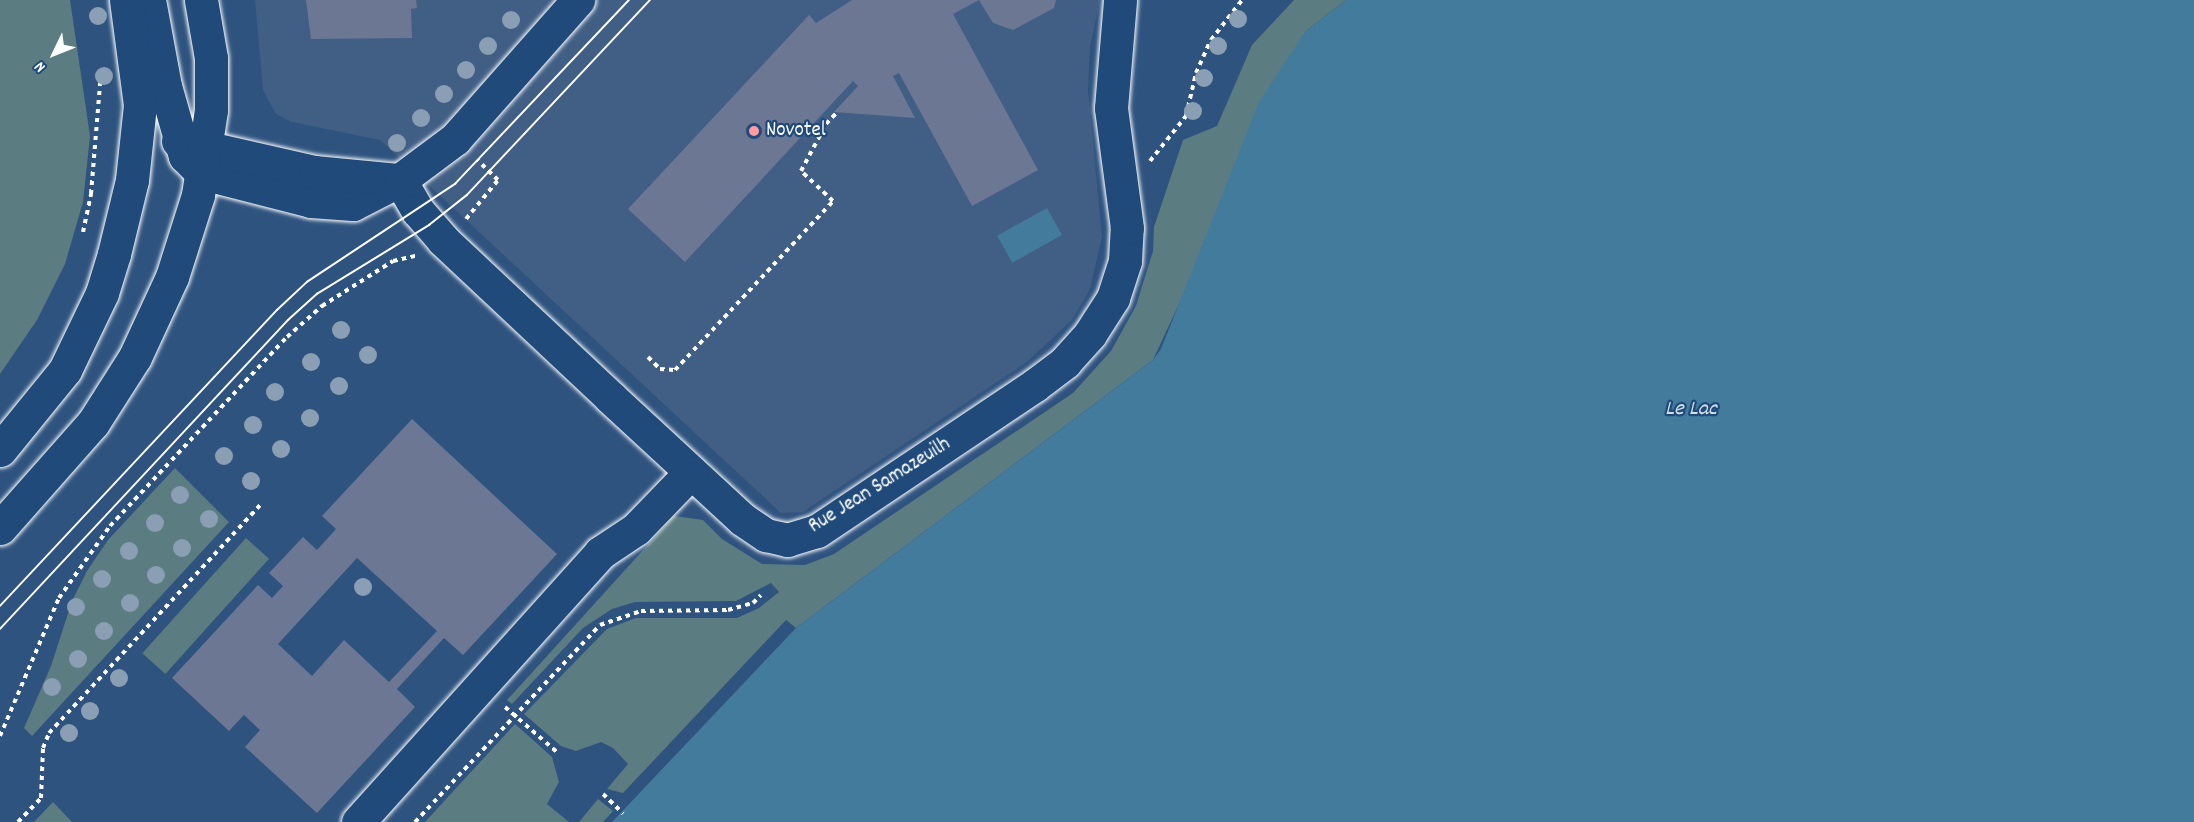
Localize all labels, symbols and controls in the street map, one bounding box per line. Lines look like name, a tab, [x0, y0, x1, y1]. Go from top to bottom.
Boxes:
north arrow	[24, 24, 84, 84]
text: N	[29, 56, 52, 77]
place label: Novotel	[766, 118, 826, 144]
marker: Novotel	[747, 124, 761, 138]
water label: Le Lac	[1665, 397, 1717, 423]
street label: Rue Jean Samazeuilh	[804, 432, 956, 540]

